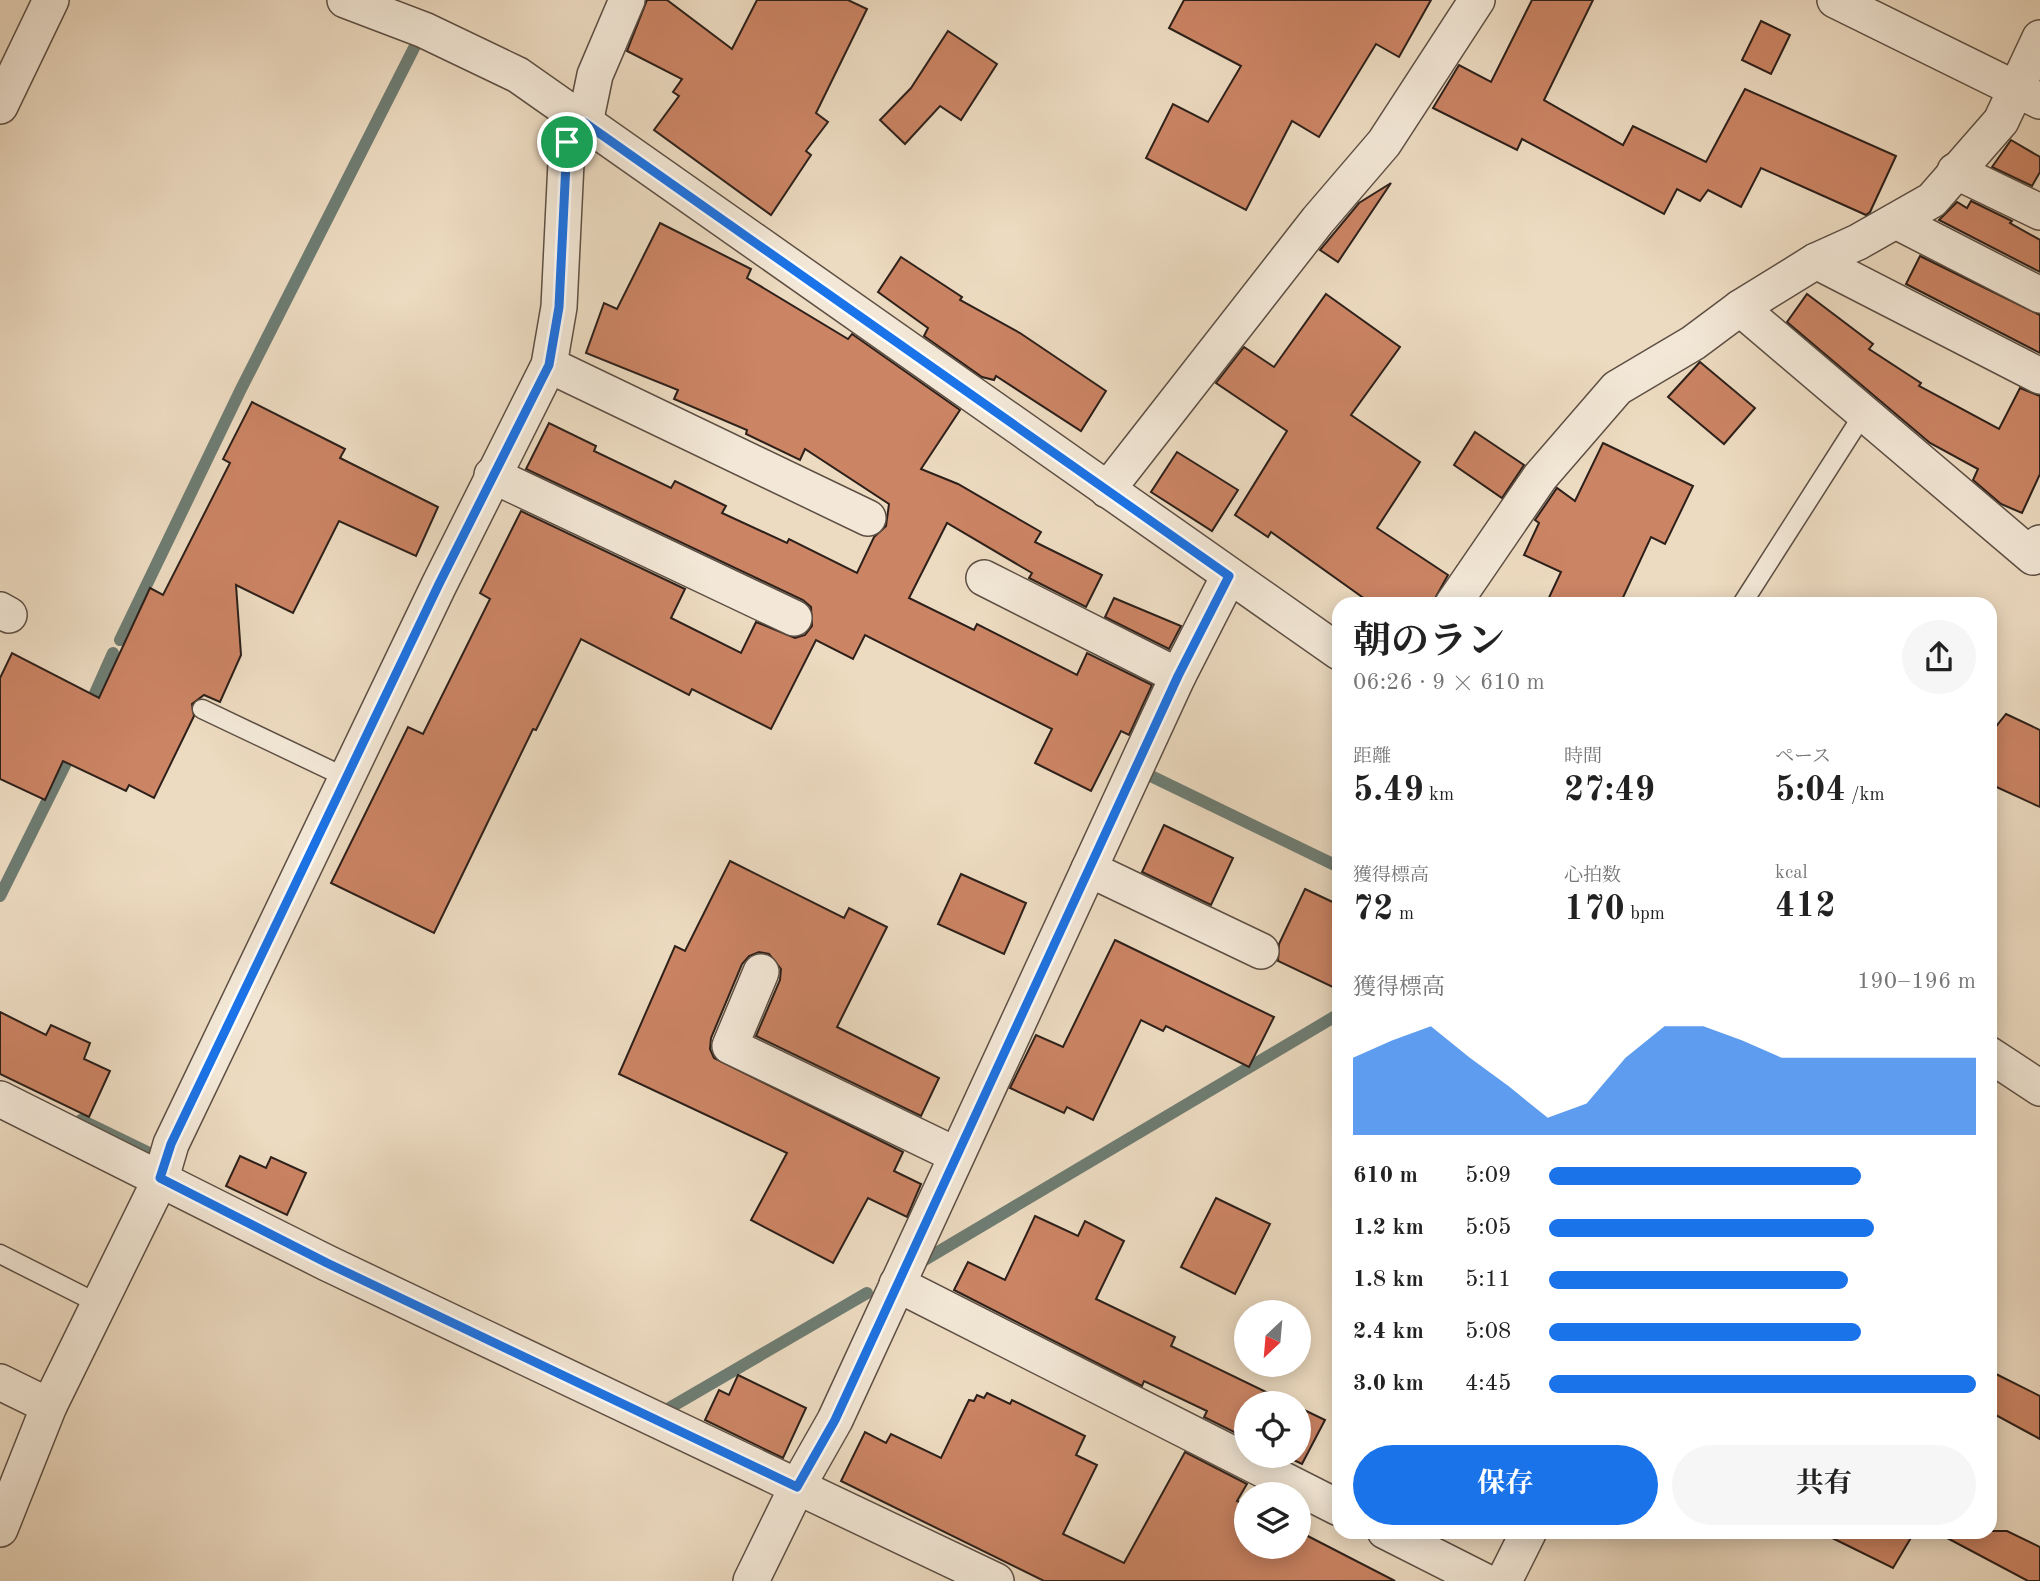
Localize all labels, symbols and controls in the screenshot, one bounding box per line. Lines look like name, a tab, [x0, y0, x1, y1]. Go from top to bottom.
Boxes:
pin	[537, 112, 597, 172]
icon: arrive	[548, 123, 586, 161]
button: share	[1902, 620, 1976, 694]
text: 朝のラン	[1353, 624, 1505, 662]
text: 06:26 · 9 × 610 m	[1353, 671, 1545, 694]
text: 距離	[1353, 748, 1391, 767]
text: 時間	[1564, 748, 1602, 767]
text: ペース	[1775, 748, 1831, 767]
text: 5.49	[1353, 773, 1424, 808]
text: 27:49	[1564, 773, 1655, 808]
text: 5:04	[1775, 773, 1846, 808]
text: km	[1424, 786, 1454, 805]
text: /km	[1846, 786, 1885, 805]
text: kcal	[1775, 864, 1808, 883]
text: 獲得標高	[1353, 867, 1429, 886]
text: 心拍数	[1564, 867, 1621, 886]
text: 412	[1775, 889, 1836, 924]
text: 72	[1353, 892, 1394, 927]
text: 170	[1564, 892, 1625, 927]
text: m	[1394, 905, 1414, 924]
text: bpm	[1625, 905, 1665, 924]
text: 190–196 m	[1857, 970, 1976, 993]
text: 獲得標高	[1353, 976, 1445, 999]
text: 610 m	[1353, 1164, 1418, 1187]
text: 5:09	[1465, 1164, 1511, 1187]
text: 1.2 km	[1353, 1216, 1424, 1239]
text: 5:05	[1465, 1216, 1511, 1239]
text: 1.8 km	[1353, 1268, 1424, 1291]
text: 5:11	[1465, 1268, 1511, 1291]
north arrow	[1234, 1300, 1311, 1377]
map controls	[1234, 1300, 1311, 1559]
text: 2.4 km	[1353, 1320, 1424, 1343]
text: 5:08	[1465, 1320, 1511, 1343]
text: 3.0 km	[1353, 1372, 1424, 1395]
text: 4:45	[1465, 1372, 1511, 1395]
button: locate	[1234, 1391, 1311, 1468]
button: 保存	[1353, 1445, 1658, 1525]
button: 共有	[1672, 1445, 1976, 1525]
button: layers	[1234, 1482, 1311, 1559]

